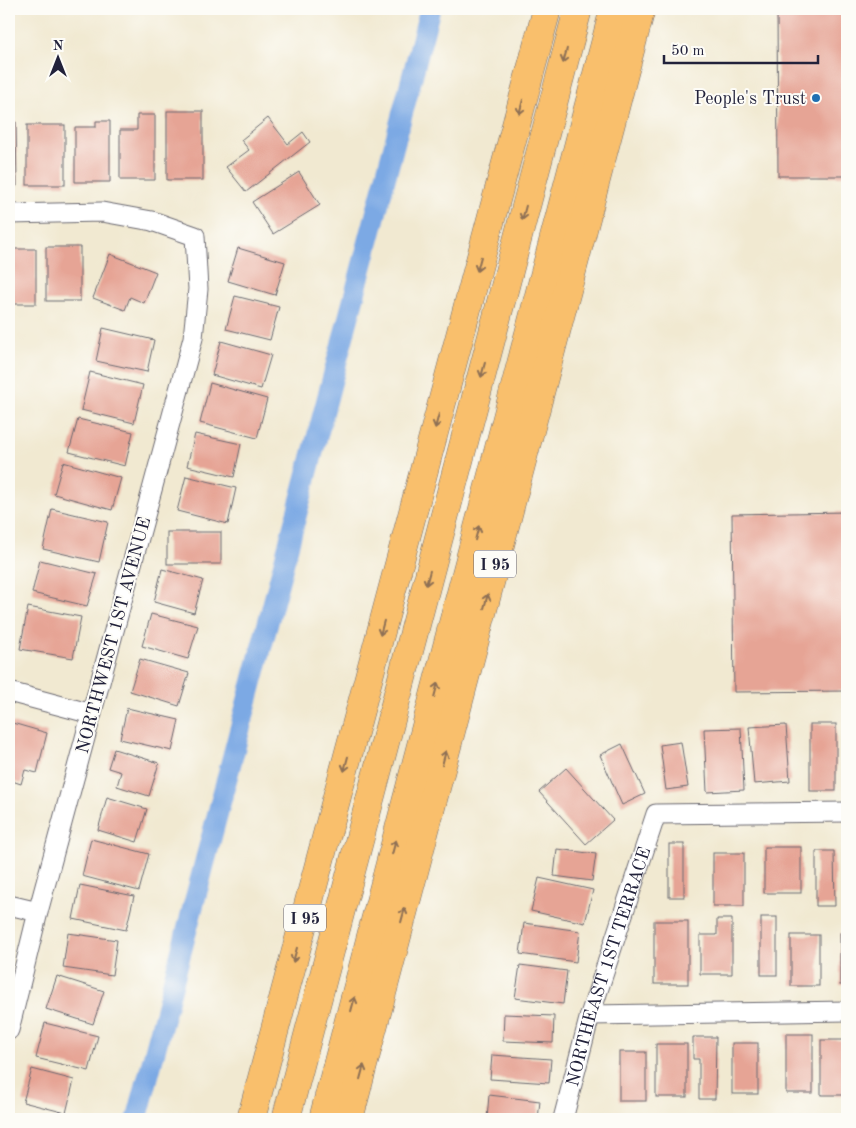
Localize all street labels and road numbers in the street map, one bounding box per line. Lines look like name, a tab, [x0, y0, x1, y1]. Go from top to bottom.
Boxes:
street label: NORTHWEST 1ST AVENUE	[74, 515, 154, 755]
road number: I 95	[474, 550, 516, 578]
street label: NORTHEAST 1ST TERRACE	[564, 845, 655, 1088]
road number: I 95	[284, 904, 326, 931]

